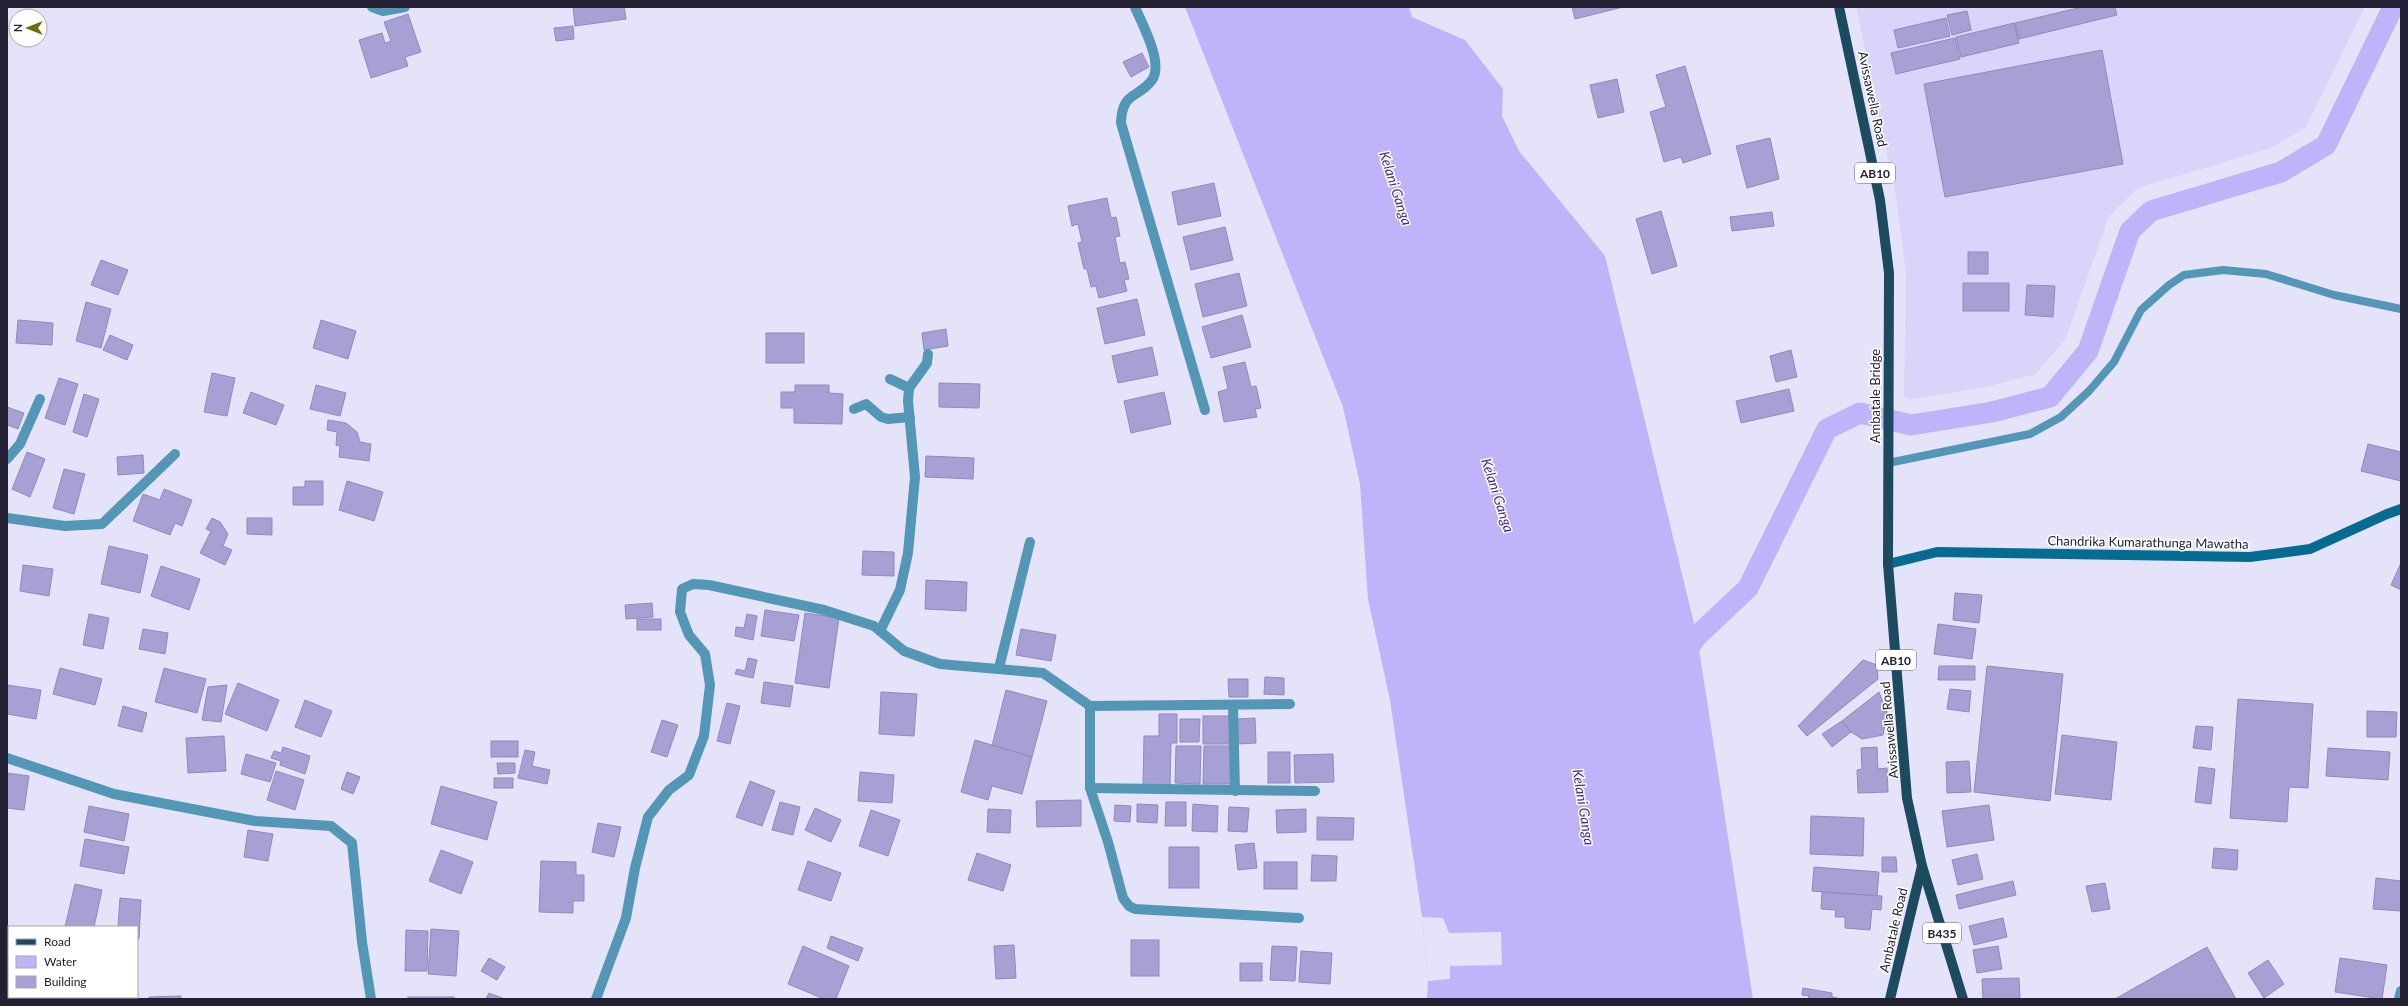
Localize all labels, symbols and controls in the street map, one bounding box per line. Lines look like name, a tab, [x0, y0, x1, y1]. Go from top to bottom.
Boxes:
north arrow	[8, 8, 48, 48]
text: N	[11, 24, 24, 32]
street label: Avissawella Road	[1855, 50, 1891, 148]
water label: Kelani Ganga	[1376, 149, 1416, 227]
road number: AB10	[1855, 163, 1895, 183]
street label: Ambatale Bridge	[1867, 349, 1883, 443]
water label: Kelani Ganga	[1478, 456, 1518, 534]
street label: Chandrika Kumarathunga Mawatha	[2047, 532, 2249, 552]
road number: AB10	[1876, 650, 1916, 670]
street label: Avissawella Road	[1877, 681, 1901, 779]
water label: Kelani Ganga	[1570, 768, 1598, 846]
street label: Ambatale Road	[1875, 886, 1911, 974]
road number: B435	[1923, 923, 1961, 943]
legend	[8, 926, 138, 998]
text: Road	[44, 934, 71, 949]
text: Water	[44, 954, 77, 969]
text: Building	[44, 974, 87, 989]

